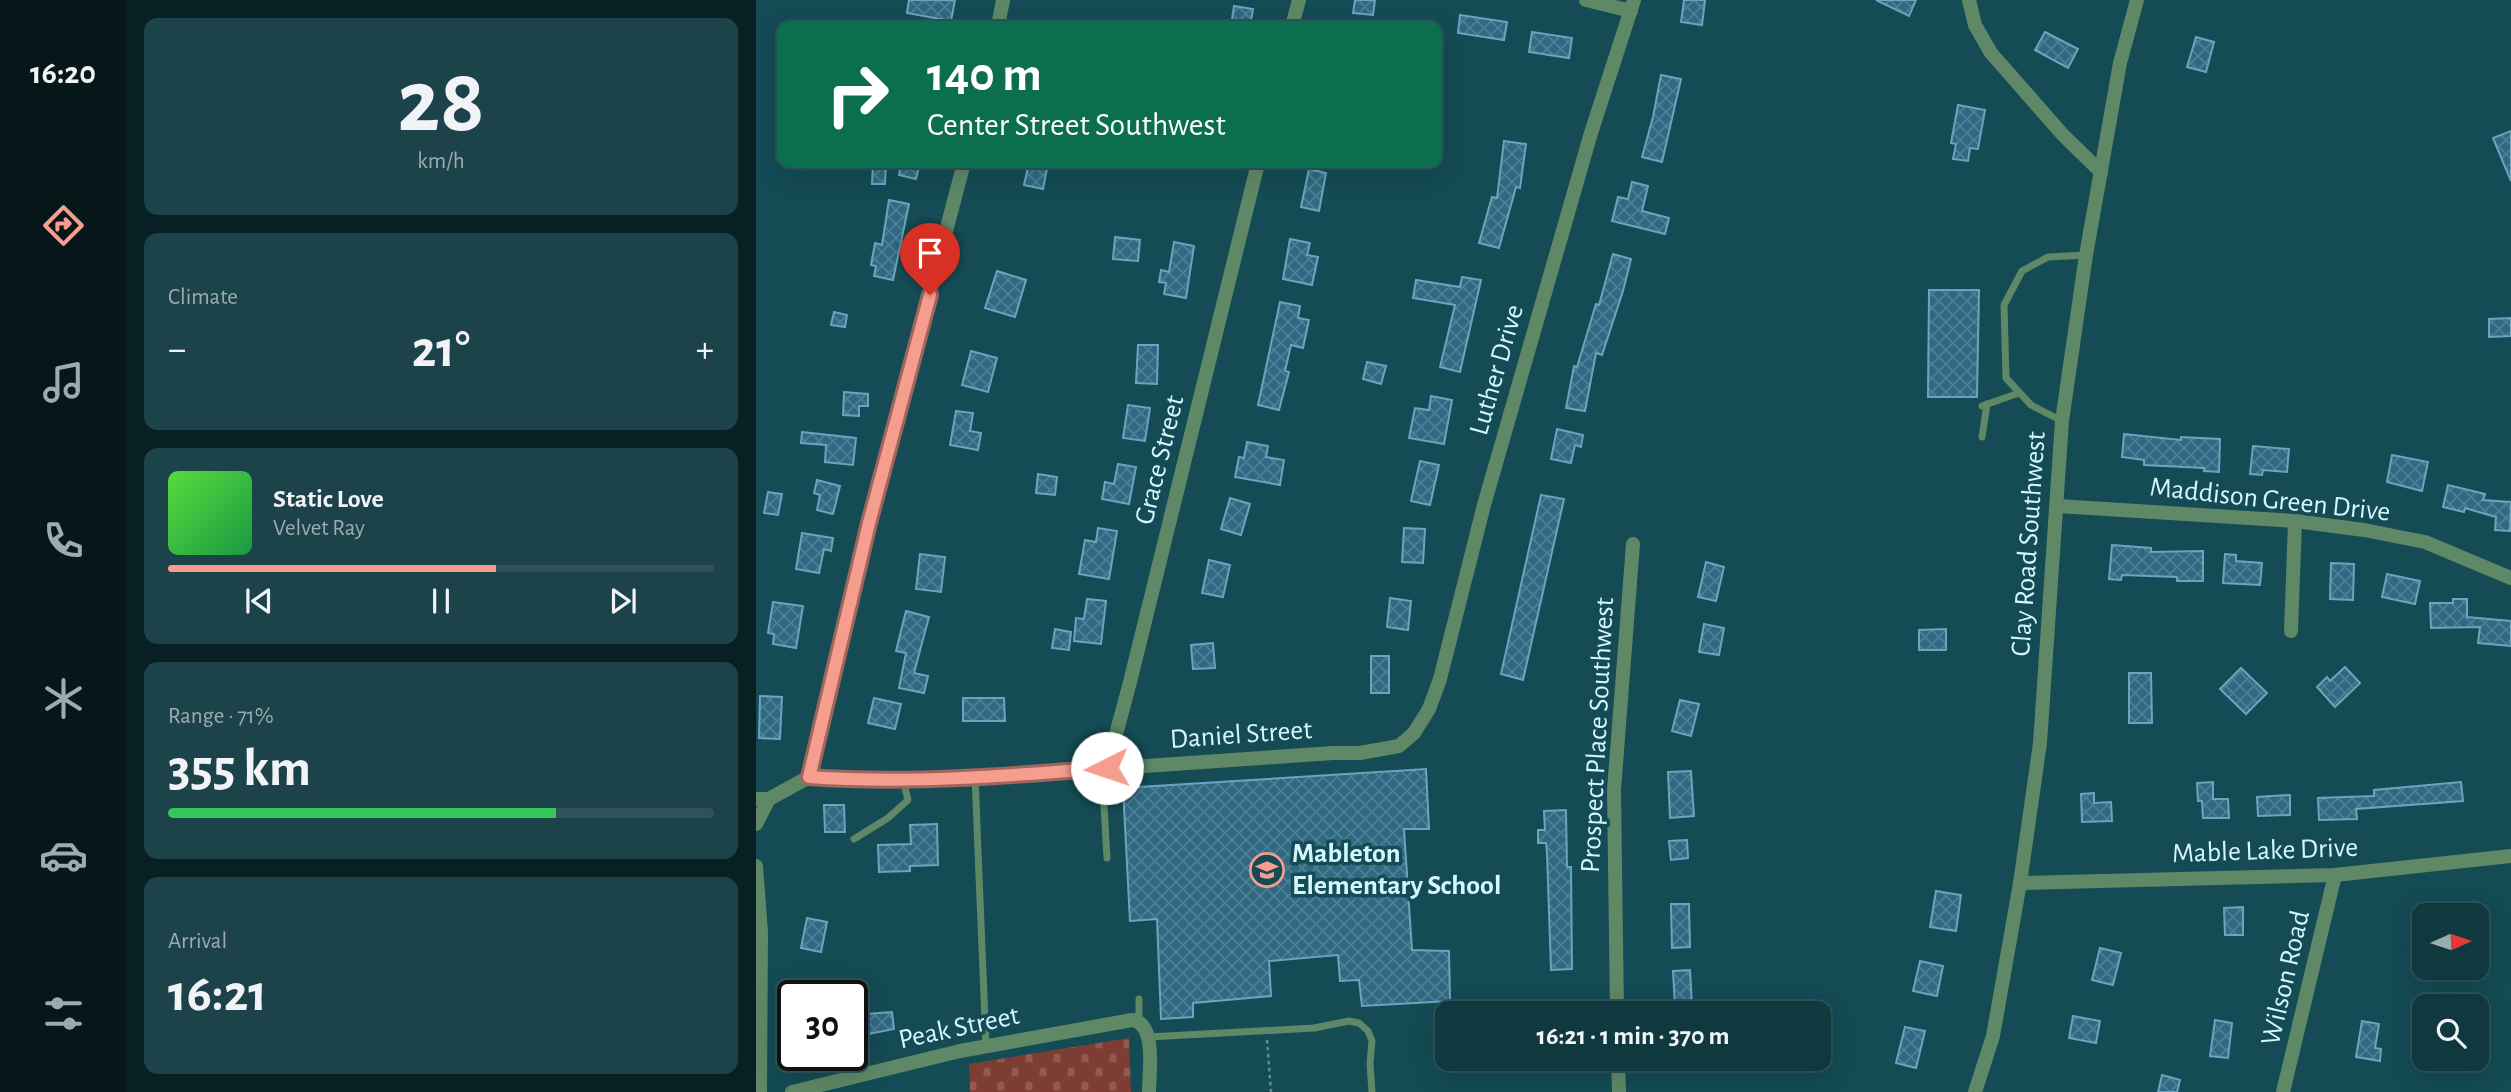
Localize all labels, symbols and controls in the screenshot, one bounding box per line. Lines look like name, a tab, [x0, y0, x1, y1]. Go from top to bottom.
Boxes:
icon: right	[812, 49, 903, 140]
text: 140 m	[927, 51, 1042, 100]
text: 16:20	[30, 57, 96, 89]
text: 28	[397, 57, 485, 148]
text: Center Street Southwest	[927, 109, 1226, 141]
text: km/h	[417, 150, 465, 173]
icon: directions	[39, 201, 88, 250]
pin	[900, 223, 960, 295]
icon: arrive	[911, 234, 949, 272]
text: Climate	[168, 286, 238, 309]
street label: Luther Drive	[1465, 302, 1529, 438]
text: 21°	[412, 324, 470, 376]
text: −	[168, 331, 186, 369]
text: +	[696, 331, 714, 369]
icon: music	[39, 358, 88, 407]
street label: Grace Street	[1130, 392, 1190, 527]
street label: Clay Road Southwest	[2007, 431, 2051, 657]
street label: Maddison Green Drive	[2148, 473, 2392, 527]
text: Static Love	[273, 486, 384, 512]
icon: phone	[39, 516, 88, 565]
text: Velvet Ray	[273, 517, 365, 540]
icon: previous	[240, 582, 278, 620]
icon: pause	[422, 582, 460, 620]
icon: next	[604, 582, 642, 620]
street label: Prospect Place Southwest	[1577, 596, 1619, 873]
icon: climate	[39, 674, 88, 723]
text: Range · 71%	[168, 705, 274, 728]
street label: Daniel Street	[1169, 716, 1313, 754]
position arrow	[1070, 731, 1144, 805]
text: 355 km	[168, 743, 311, 795]
icon: car	[39, 831, 88, 880]
street label: Mable Lake Drive	[2171, 834, 2359, 868]
place label: Mableton Elementary School	[1292, 840, 1501, 900]
school or university icon: Mableton Elementary School	[1248, 851, 1286, 889]
north arrow	[2412, 903, 2488, 980]
map controls	[2412, 903, 2489, 1071]
street label: Wilson Road	[2257, 908, 2315, 1048]
text: Arrival	[168, 930, 227, 953]
text: 16:21	[168, 968, 267, 1020]
speed limit sign: 30	[777, 980, 868, 1071]
icon: filters	[39, 989, 88, 1038]
button: search	[2412, 994, 2489, 1071]
street label: Peak Street	[896, 1002, 1022, 1054]
text: 16:21 · 1 min · 370 m	[1537, 1023, 1729, 1049]

